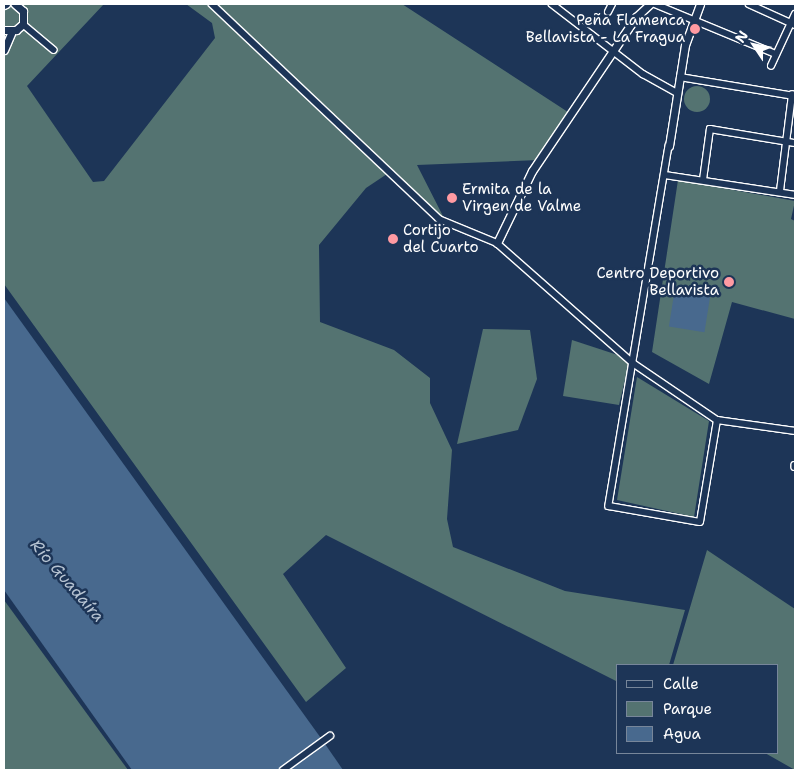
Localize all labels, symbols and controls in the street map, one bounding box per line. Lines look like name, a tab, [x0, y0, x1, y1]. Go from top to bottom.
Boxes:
place label: Peña Flamenca Bellavista - La Fragua	[526, 11, 685, 46]
north arrow	[729, 20, 779, 70]
marker: Peña Flamenca Bellavista - La Fragua	[689, 23, 701, 35]
text: N	[731, 27, 752, 46]
place label: Ermita de la Virgen de Valme	[462, 180, 581, 215]
marker: Ermita de la Virgen de Valme	[446, 192, 458, 204]
place label: Cortijo del Cuarto	[403, 221, 479, 256]
marker: Cortijo del Cuarto	[387, 233, 399, 245]
place label: Centro Deportivo Bellavista	[596, 264, 719, 299]
marker: Centro Deportivo Bellavista	[723, 276, 735, 288]
water label: Río Guadaíra	[26, 536, 108, 626]
legend	[616, 664, 779, 754]
text: Calle	[663, 674, 699, 694]
text: Parque	[663, 699, 712, 719]
text: Agua	[663, 724, 701, 744]

